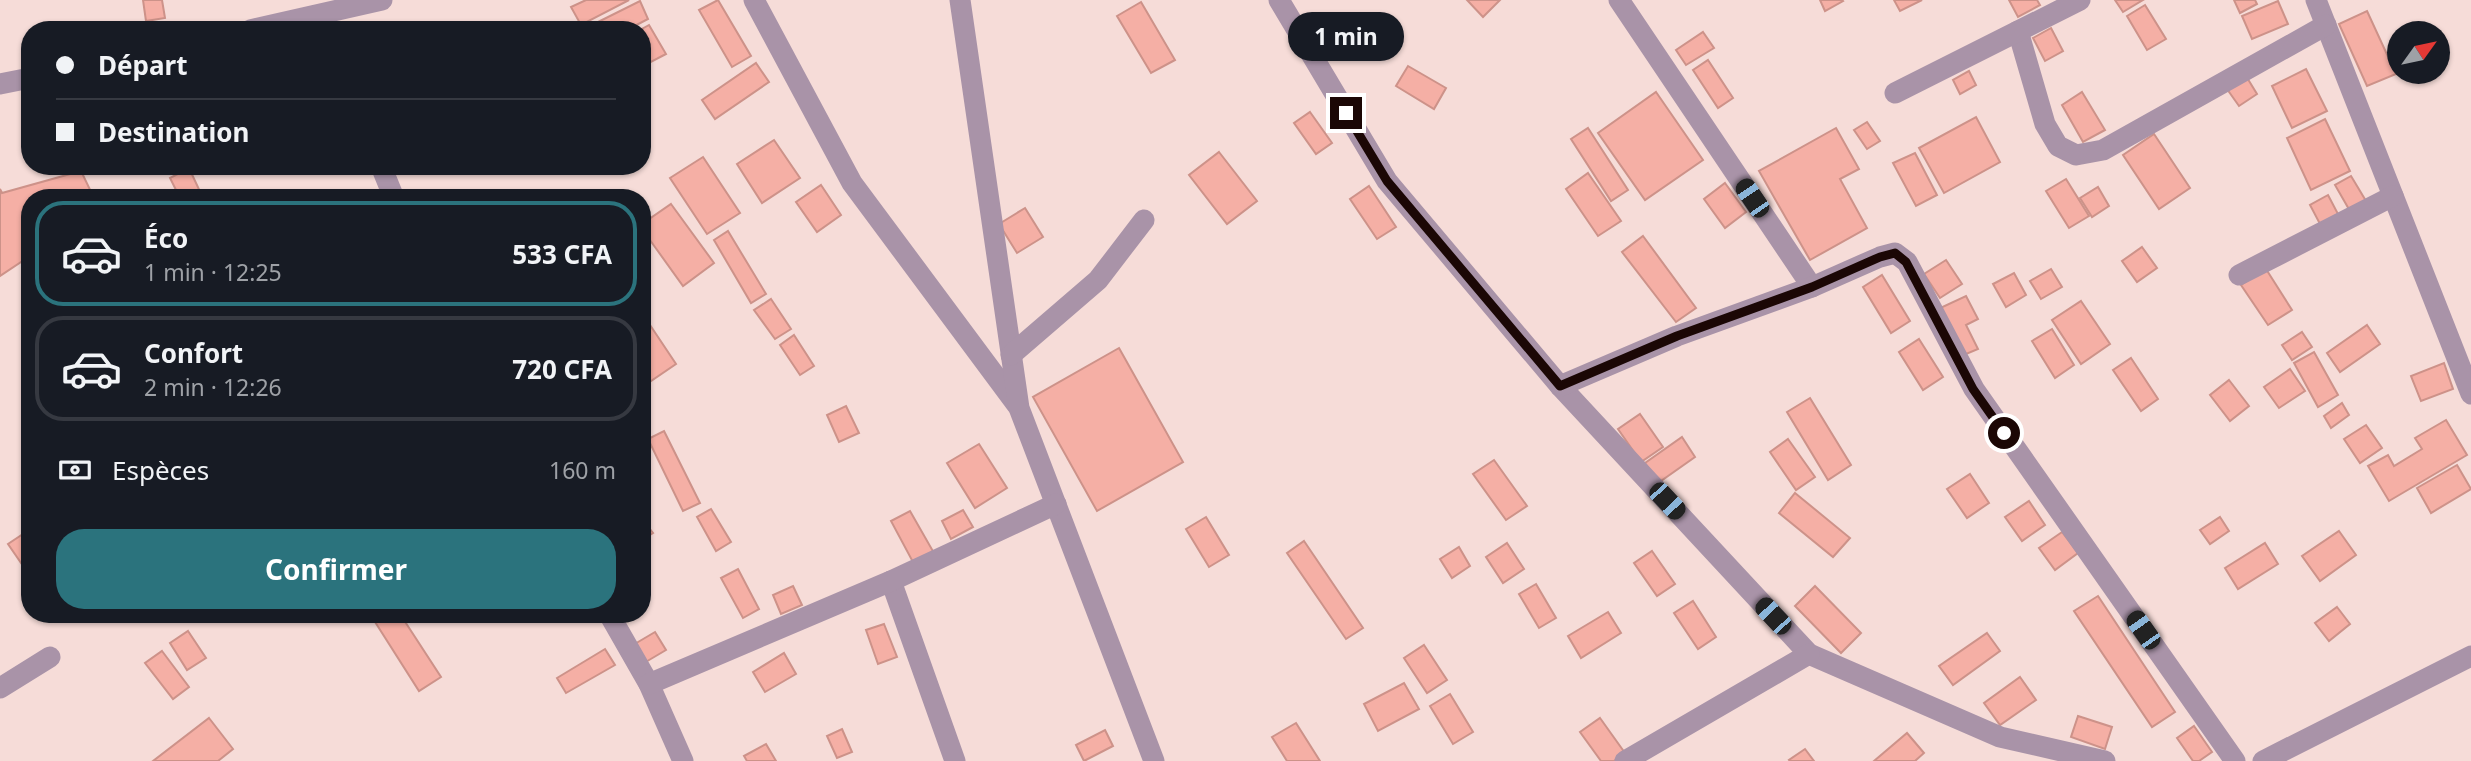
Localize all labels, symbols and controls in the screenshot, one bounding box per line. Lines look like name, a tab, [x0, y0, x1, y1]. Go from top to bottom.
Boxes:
callout: 1 min	[1288, 11, 1404, 60]
text: 1 min	[1314, 20, 1378, 52]
north arrow	[2387, 21, 2450, 84]
map controls	[2387, 21, 2450, 84]
text: Départ	[98, 47, 187, 83]
route end	[1330, 97, 1362, 129]
text: Destination	[98, 114, 249, 150]
car	[1732, 175, 1773, 221]
text: Éco	[144, 220, 188, 256]
icon: car	[60, 222, 123, 285]
text: 533 CFA	[512, 236, 612, 272]
text: 1 min · 12:25	[144, 256, 282, 288]
text: Confort	[144, 335, 243, 371]
icon: car	[60, 337, 123, 400]
text: 720 CFA	[512, 351, 612, 387]
text: 2 min · 12:26	[144, 371, 282, 403]
route start	[1988, 417, 2020, 449]
icon: cash	[56, 451, 94, 489]
text: Espèces	[112, 452, 209, 488]
text: 160 m	[549, 454, 616, 486]
car	[1645, 478, 1690, 524]
button: Confirmer	[56, 529, 616, 609]
car	[1751, 593, 1796, 639]
car	[2123, 607, 2164, 653]

